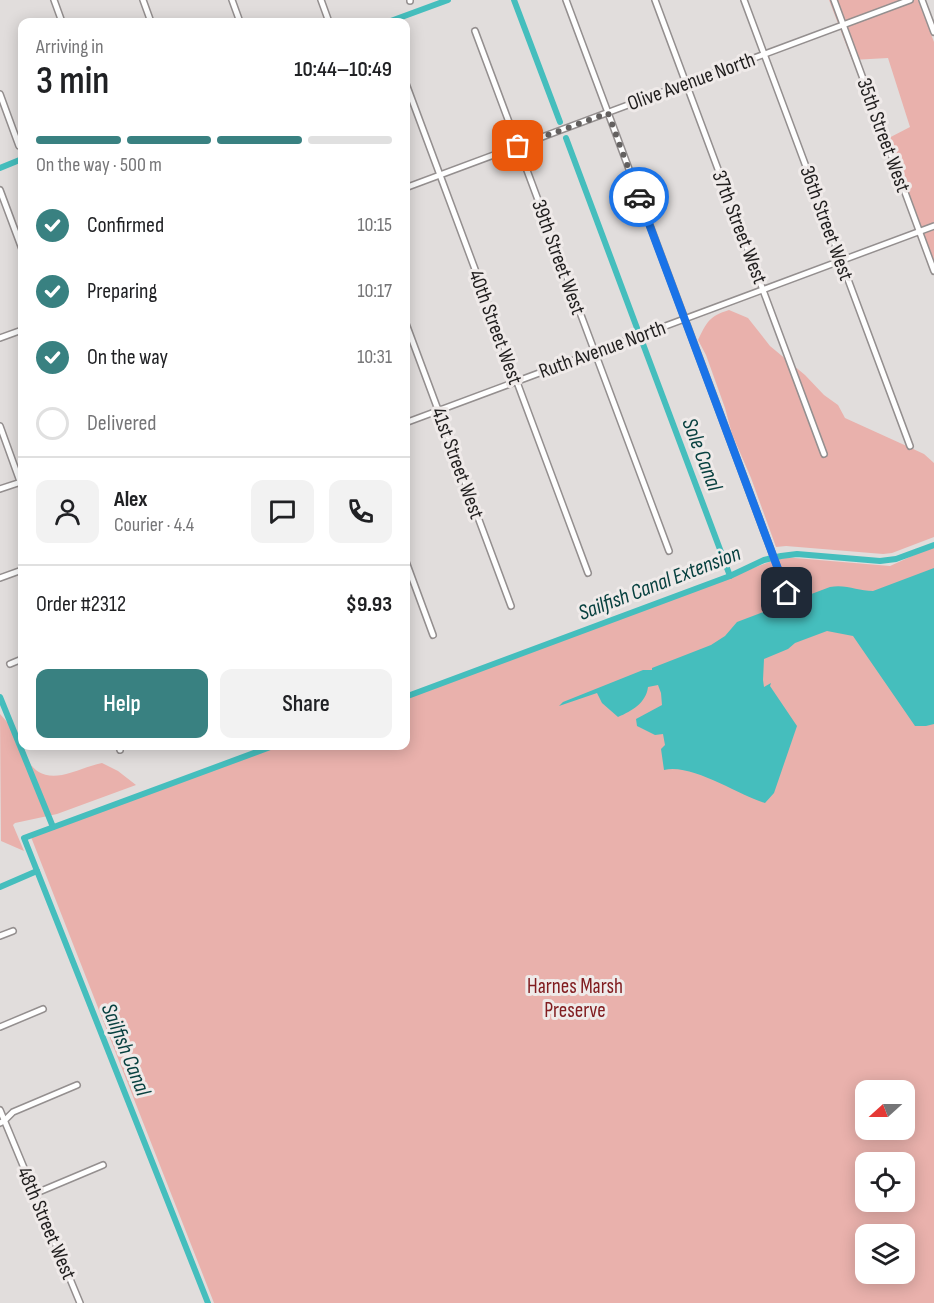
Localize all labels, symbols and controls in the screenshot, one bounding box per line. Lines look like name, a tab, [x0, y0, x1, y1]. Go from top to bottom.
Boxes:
text: Arriving in	[36, 35, 104, 59]
street label: Olive Avenue North	[624, 47, 758, 116]
text: 10:44–10:49	[294, 56, 392, 83]
text: 3 min	[36, 58, 109, 105]
street label: 35th Street West	[851, 75, 916, 196]
pin	[492, 120, 543, 171]
icon: bag	[501, 129, 534, 162]
text: On the way · 500 m	[36, 153, 162, 177]
street label: 36th Street West	[794, 162, 859, 284]
courier	[609, 167, 669, 227]
street label: 37th Street West	[706, 167, 773, 287]
icon: car	[623, 181, 656, 214]
street label: 39th Street West	[526, 196, 591, 318]
icon: check	[36, 209, 69, 242]
text: Confirmed	[87, 212, 164, 239]
text: 10:15	[358, 213, 392, 237]
street label: 40th Street West	[463, 266, 528, 388]
icon: check	[36, 275, 69, 308]
text: Preparing	[87, 278, 157, 305]
text: 10:17	[358, 279, 392, 303]
street label: Ruth Avenue North	[535, 315, 669, 384]
icon: check	[36, 341, 69, 374]
text: On the way	[87, 344, 168, 371]
text: 10:31	[357, 345, 392, 369]
street label: 41st Street West	[426, 404, 489, 522]
text: Delivered	[87, 410, 156, 437]
water label: Sole Canal	[675, 414, 728, 496]
button: person	[36, 480, 99, 543]
button: chat	[251, 480, 314, 543]
button: phone	[329, 480, 392, 543]
text: Alex	[114, 486, 147, 513]
text: Courier · 4.4	[114, 513, 194, 537]
water label: Sailfish Canal Extension	[575, 540, 745, 627]
pin	[761, 567, 812, 618]
icon: home	[770, 576, 803, 609]
text: Order #2312	[36, 591, 126, 618]
text: $9.93	[346, 591, 392, 618]
button: Help	[36, 669, 208, 738]
button: Share	[220, 669, 392, 738]
park label: Harnes Marsh Preserve	[527, 974, 623, 1023]
water label: Sailfish Canal	[95, 999, 157, 1101]
north arrow	[855, 1080, 915, 1140]
map controls	[855, 1080, 915, 1284]
button: locate	[855, 1152, 915, 1212]
street label: 48th Street West	[12, 1163, 82, 1283]
button: layers	[855, 1224, 915, 1284]

